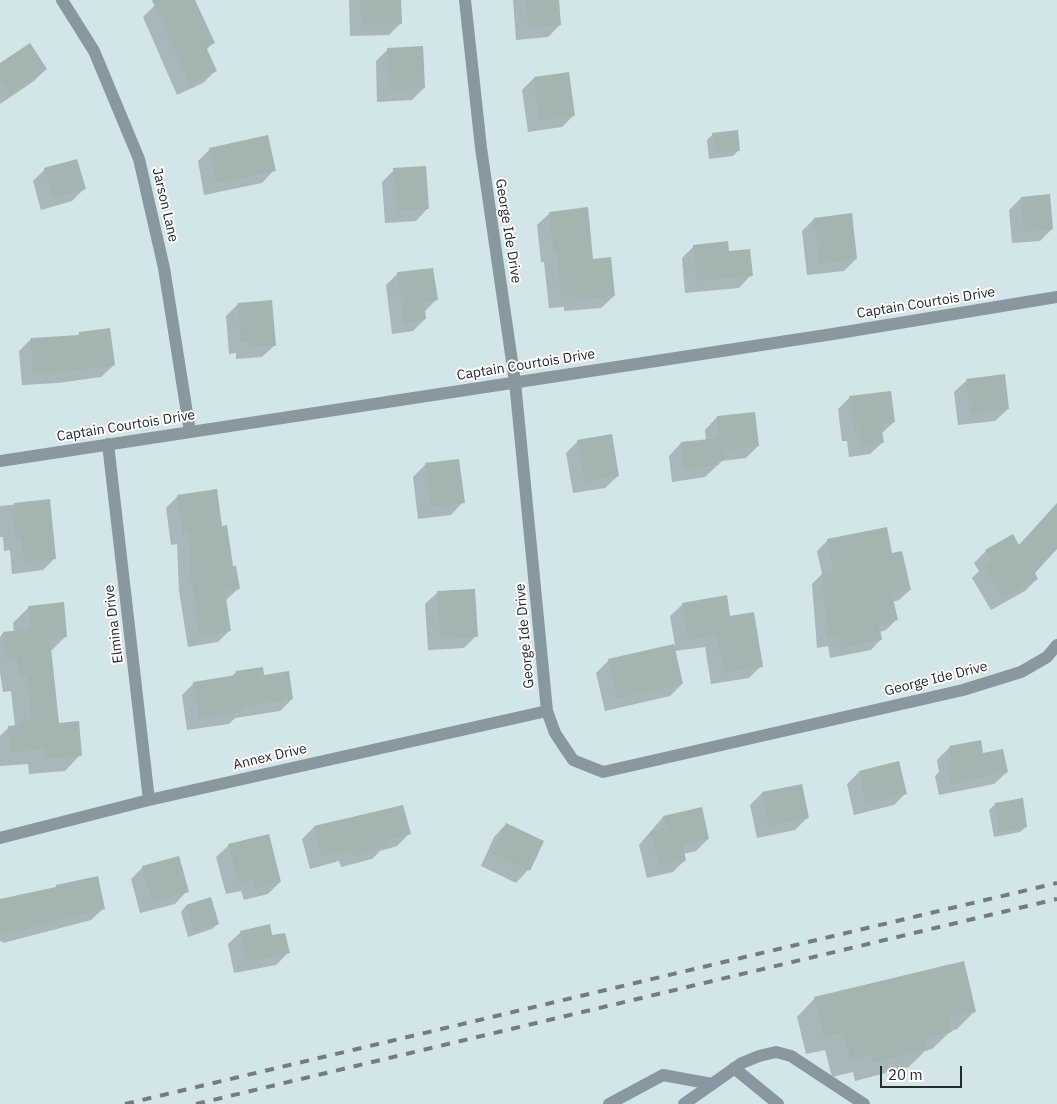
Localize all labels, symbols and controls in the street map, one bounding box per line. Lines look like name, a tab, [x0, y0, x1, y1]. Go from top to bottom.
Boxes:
street label: Jarson Lane	[148, 166, 182, 244]
street label: George Ide Drive	[491, 178, 525, 284]
street label: Captain Courtois Drive	[856, 284, 996, 322]
street label: Captain Courtois Drive	[456, 346, 596, 384]
street label: Captain Courtois Drive	[56, 407, 196, 445]
street label: George Ide Drive	[512, 583, 538, 689]
street label: Elmina Drive	[101, 584, 127, 664]
street label: George Ide Drive	[883, 658, 989, 700]
street label: Annex Drive	[231, 740, 309, 774]
scale bar	[882, 1056, 964, 1088]
text: 20 m	[888, 1065, 923, 1084]

